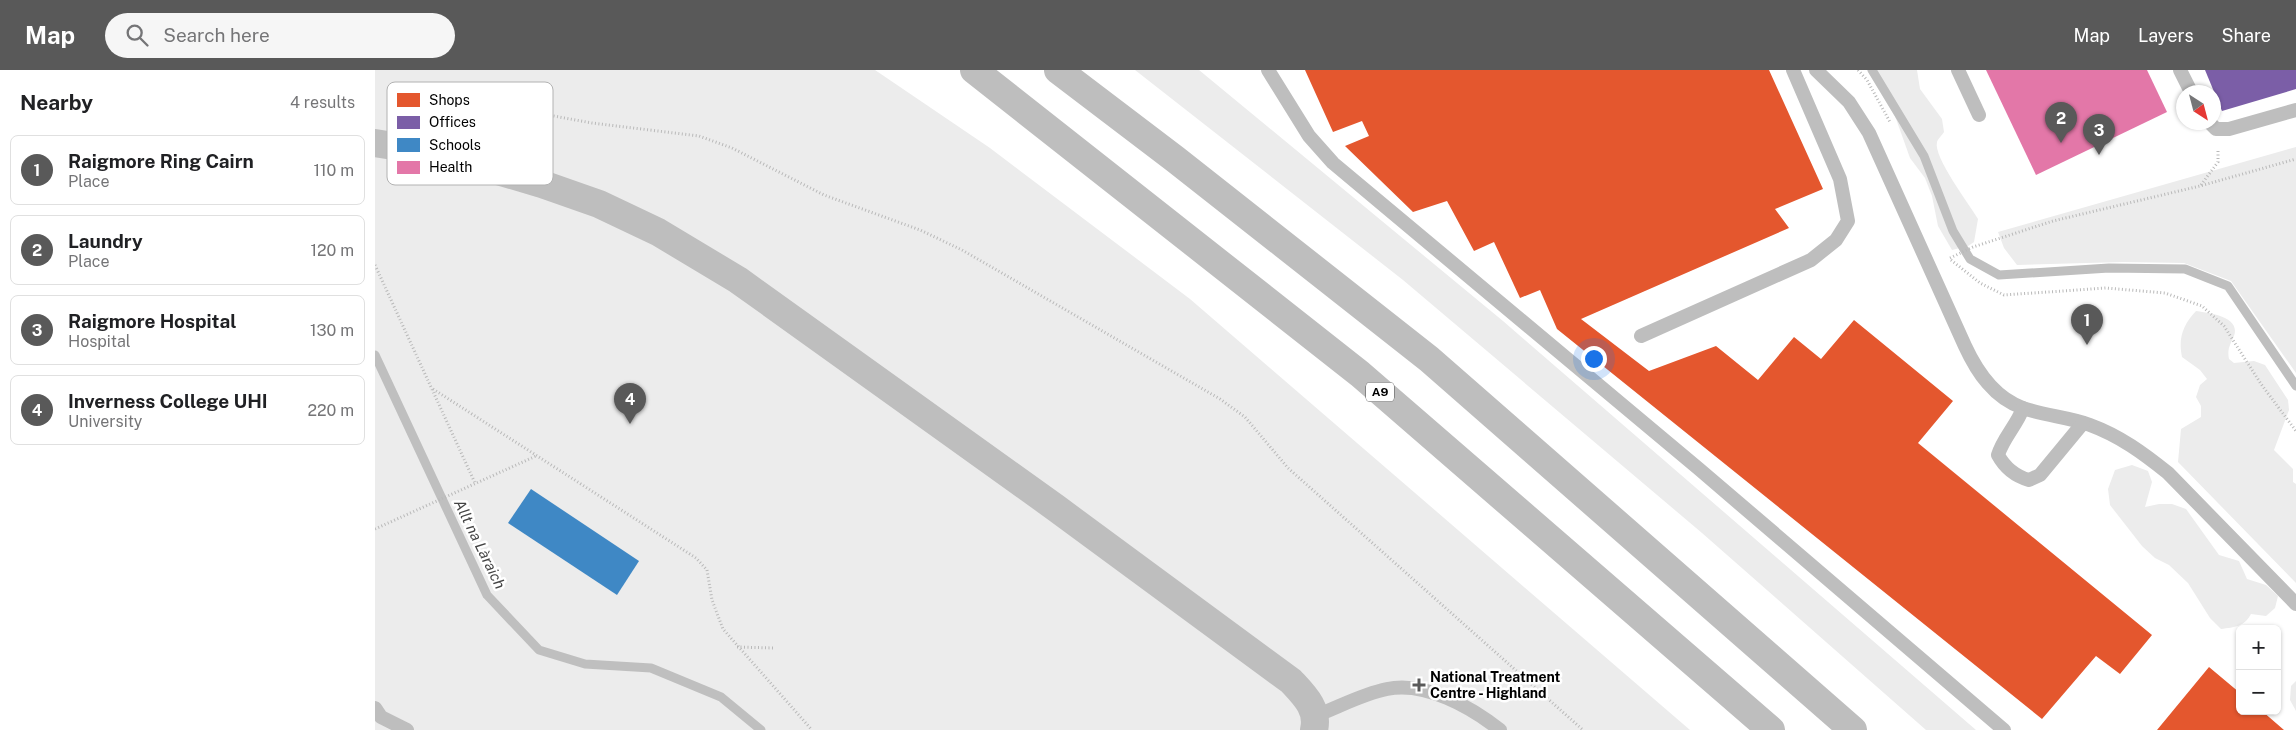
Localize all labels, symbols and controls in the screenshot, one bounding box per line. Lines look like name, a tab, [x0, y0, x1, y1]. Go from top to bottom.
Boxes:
search box	[105, 13, 455, 58]
text: Map	[25, 21, 75, 49]
icon: search	[123, 21, 151, 49]
text: Search here	[163, 24, 270, 46]
text: Map	[2074, 25, 2110, 46]
text: Layers	[2138, 25, 2194, 46]
text: Share	[2222, 25, 2271, 46]
legend	[387, 82, 553, 185]
north arrow	[2176, 85, 2221, 130]
text: Nearby	[20, 90, 93, 115]
text: Shops	[429, 92, 470, 108]
text: 4 results	[290, 93, 355, 112]
pin: 2	[2045, 102, 2077, 143]
text: Offices	[429, 114, 476, 130]
pin: 3	[2083, 114, 2115, 155]
text: Schools	[429, 137, 481, 153]
text: Raigmore Ring Cairn	[68, 150, 254, 172]
text: Health	[429, 159, 472, 175]
text: 1	[34, 161, 40, 180]
text: 110 m	[313, 161, 354, 180]
text: Place	[68, 172, 110, 191]
text: Laundry	[68, 230, 143, 252]
text: 2	[32, 241, 42, 260]
text: 120 m	[310, 241, 354, 260]
text: Place	[68, 252, 110, 271]
pin: 1	[2071, 304, 2103, 345]
text: Raigmore Hospital	[68, 310, 236, 332]
text: 3	[32, 321, 42, 340]
text: 130 m	[310, 321, 354, 340]
text: Hospital	[68, 332, 131, 351]
your location	[1581, 346, 1607, 372]
pin: 4	[614, 383, 646, 424]
road number: A9	[1366, 383, 1394, 402]
text: Inverness College UHI	[68, 390, 268, 412]
text: 4	[32, 401, 42, 420]
text: 220 m	[307, 401, 354, 420]
text: University	[68, 412, 142, 431]
water label: Allt na Làraich	[451, 497, 509, 591]
map controls	[2236, 625, 2281, 715]
button: +	[2236, 625, 2281, 670]
place label: National Treatment Centre - Highland	[1430, 669, 1561, 701]
button: −	[2236, 670, 2281, 715]
marker: National Treatment Centre - Highland	[1412, 678, 1426, 692]

